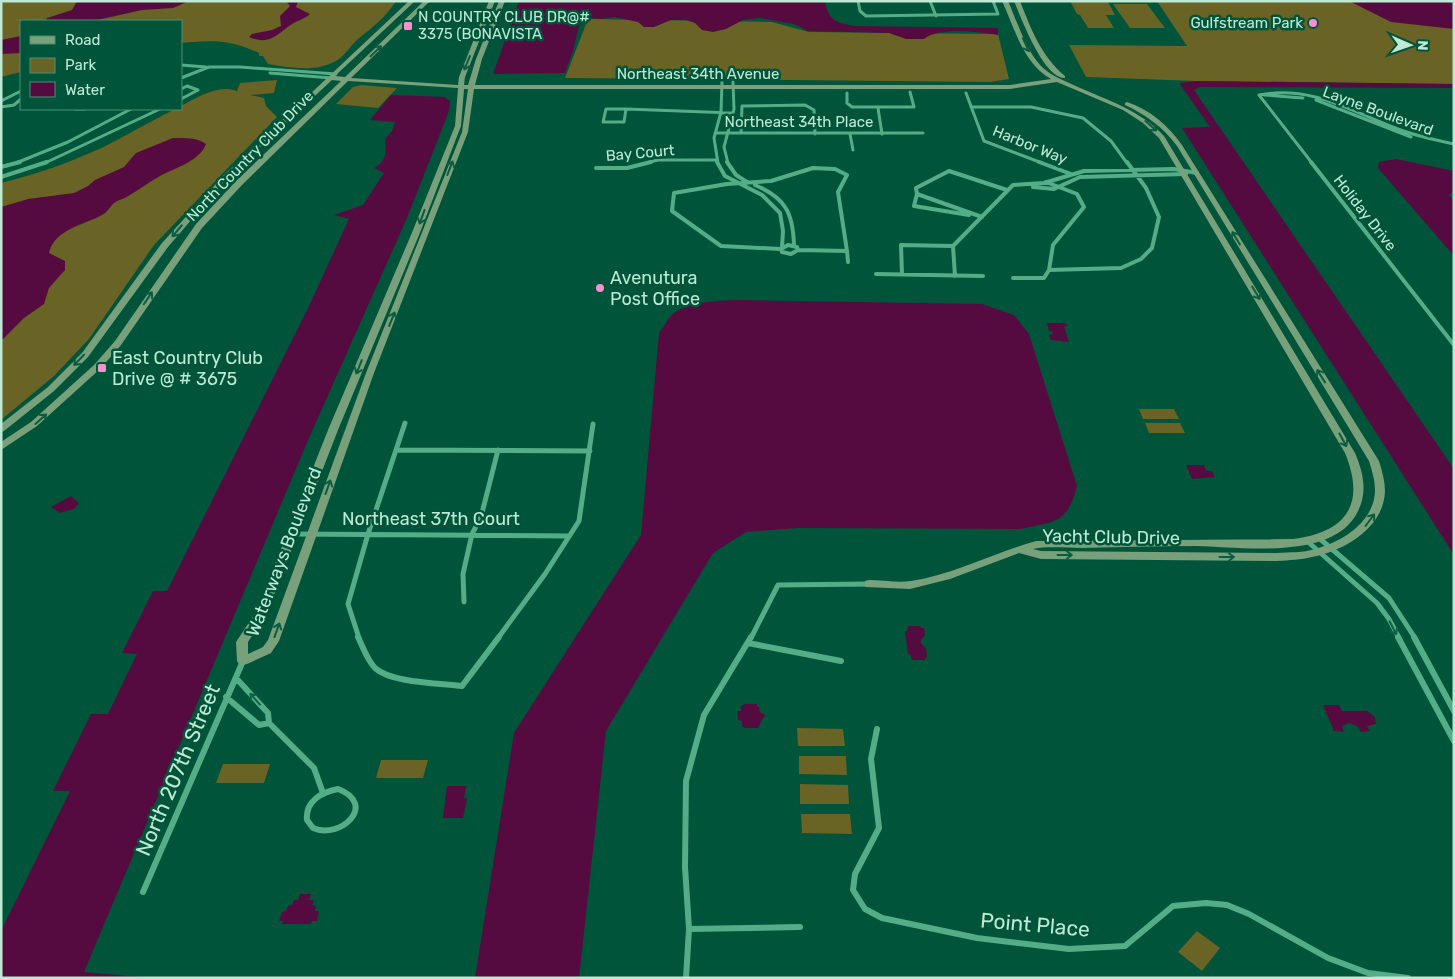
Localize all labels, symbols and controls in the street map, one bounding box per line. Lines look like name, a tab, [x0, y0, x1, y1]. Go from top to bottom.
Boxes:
place label: N COUNTRY CLUB DR@# 3375 (BONAVISTA	[418, 8, 590, 43]
place label: Gulfstream Park	[1190, 14, 1303, 32]
marker: Gulfstream Park	[1307, 17, 1319, 29]
legend	[20, 20, 182, 110]
marker: N COUNTRY CLUB DR@# 3375 (BONAVISTA	[402, 20, 414, 32]
north arrow	[1385, 20, 1435, 70]
text: Road	[65, 31, 101, 49]
one-way arrow	[1021, 38, 1031, 53]
text: N	[1414, 40, 1431, 51]
one-way arrow	[370, 45, 382, 57]
one-way arrow	[462, 55, 472, 70]
text: Park	[65, 56, 96, 74]
street label: Northeast 34th Avenue	[617, 65, 779, 83]
text: Water	[65, 81, 105, 99]
street label: Layne Boulevard	[1320, 83, 1436, 139]
street label: North Country Club Drive	[183, 87, 317, 225]
street label: Northeast 34th Place	[725, 113, 873, 131]
one-way arrow	[1144, 121, 1157, 132]
street label: Harbor Way	[990, 122, 1070, 168]
street label: Bay Court	[605, 141, 675, 165]
one-way arrow	[446, 160, 455, 176]
street label: Holiday Drive	[1330, 171, 1400, 255]
one-way arrow	[417, 209, 426, 224]
one-way arrow	[172, 224, 183, 237]
one-way arrow	[1231, 231, 1241, 245]
place label: Avenutura Post Office	[610, 267, 700, 310]
marker: Avenutura Post Office	[594, 282, 606, 294]
one-way arrow	[1251, 286, 1261, 300]
one-way arrow	[143, 291, 153, 305]
one-way arrow	[387, 312, 397, 327]
place label: East Country Club Drive @ # 3675	[112, 347, 263, 390]
one-way arrow	[73, 354, 85, 367]
one-way arrow	[354, 359, 363, 374]
marker: East Country Club Drive @ # 3675	[96, 362, 108, 374]
one-way arrow	[1316, 369, 1327, 383]
one-way arrow	[34, 413, 47, 425]
one-way arrow	[1339, 432, 1348, 447]
street label: Waterways Boulevard	[242, 464, 326, 640]
one-way arrow	[324, 480, 333, 496]
street label: Northeast 37th Court	[342, 508, 520, 530]
one-way arrow	[1364, 513, 1375, 526]
street label: Yacht Club Drive	[1042, 525, 1180, 549]
one-way arrow	[1056, 550, 1072, 560]
one-way arrow	[1218, 552, 1235, 562]
one-way arrow	[1388, 620, 1398, 635]
one-way arrow	[273, 623, 282, 638]
street label: North 207th Street	[130, 680, 225, 859]
one-way arrow	[250, 693, 262, 706]
street label: Point Place	[979, 907, 1091, 942]

